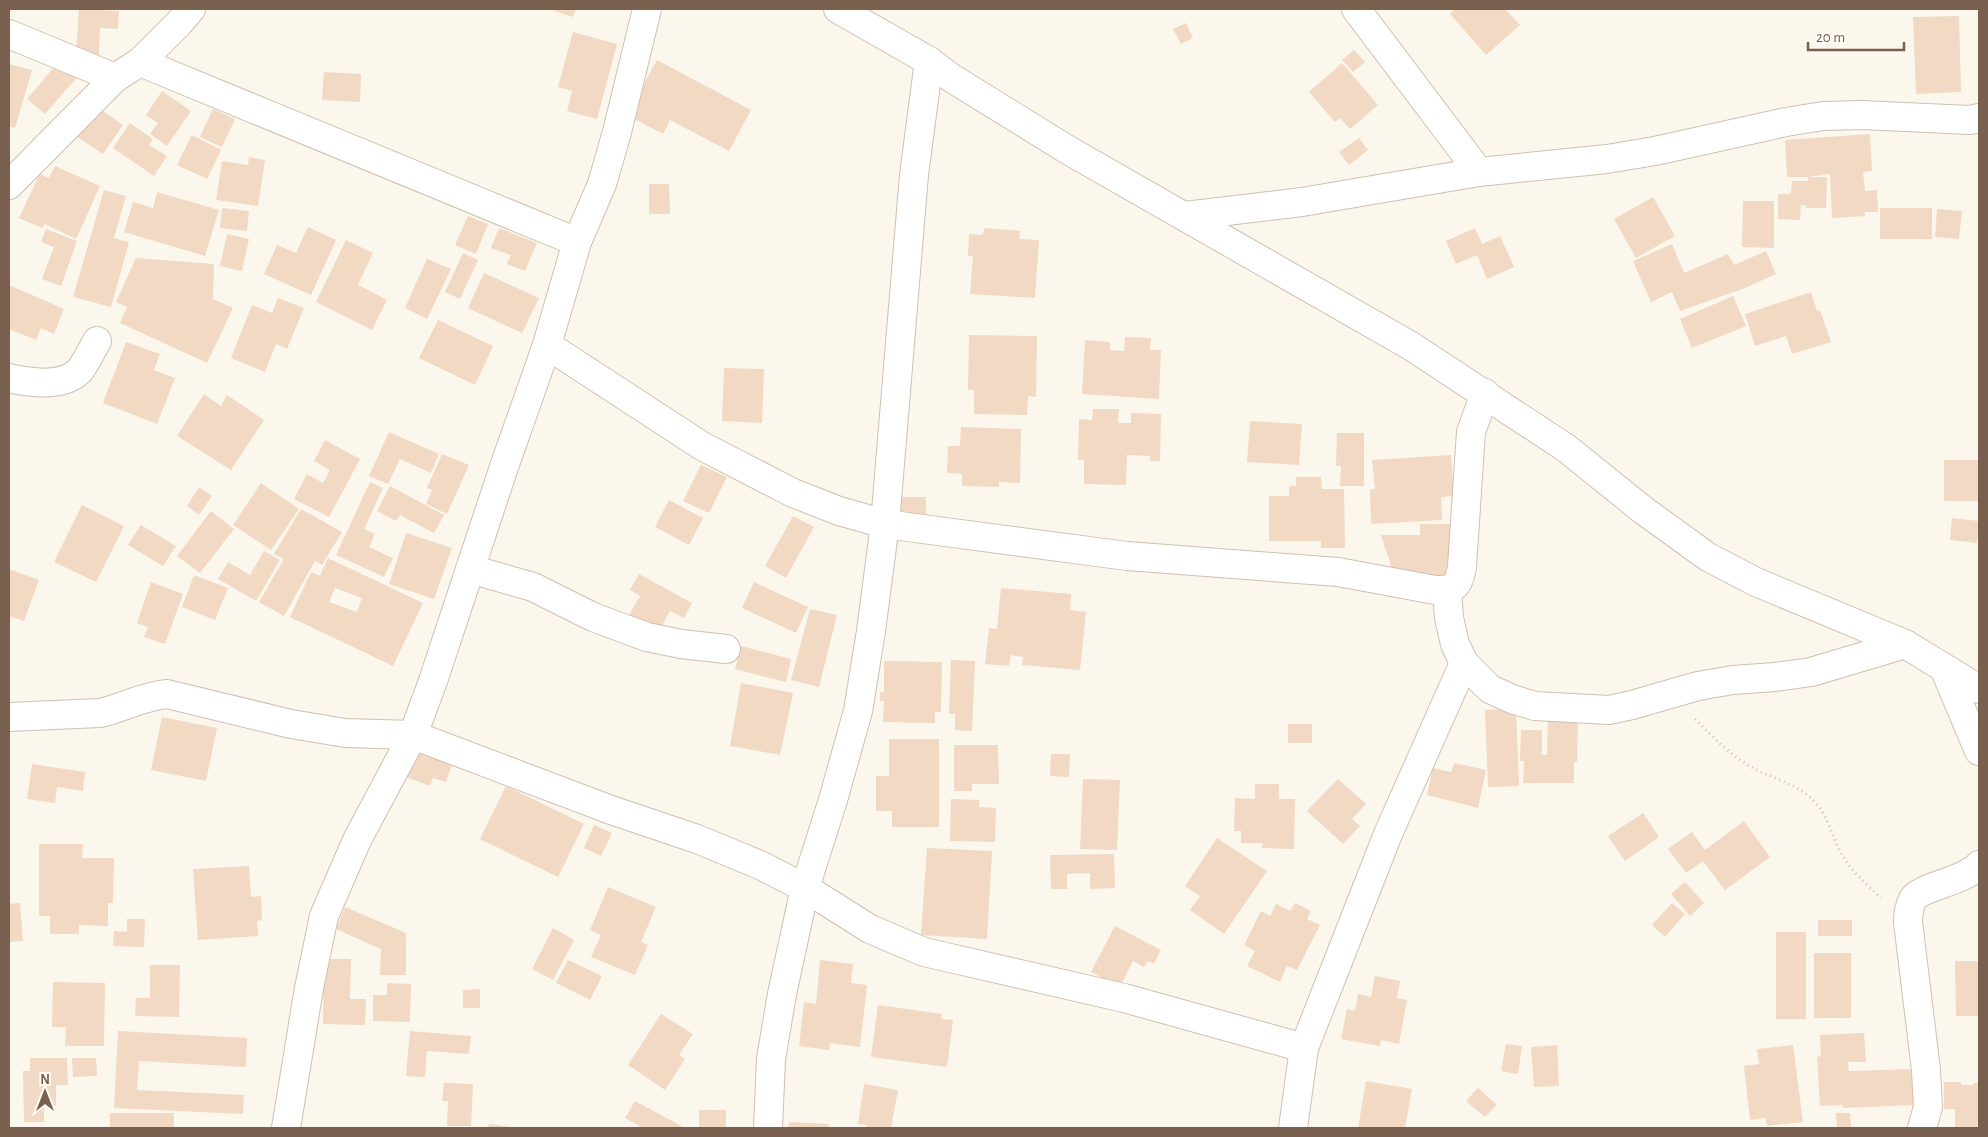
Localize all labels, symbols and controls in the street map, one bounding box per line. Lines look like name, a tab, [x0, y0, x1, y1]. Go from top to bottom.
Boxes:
scale bar	[1808, 20, 1904, 52]
text: 20 m	[1816, 30, 1845, 45]
north arrow	[20, 1067, 70, 1117]
text: N	[40, 1073, 50, 1087]

